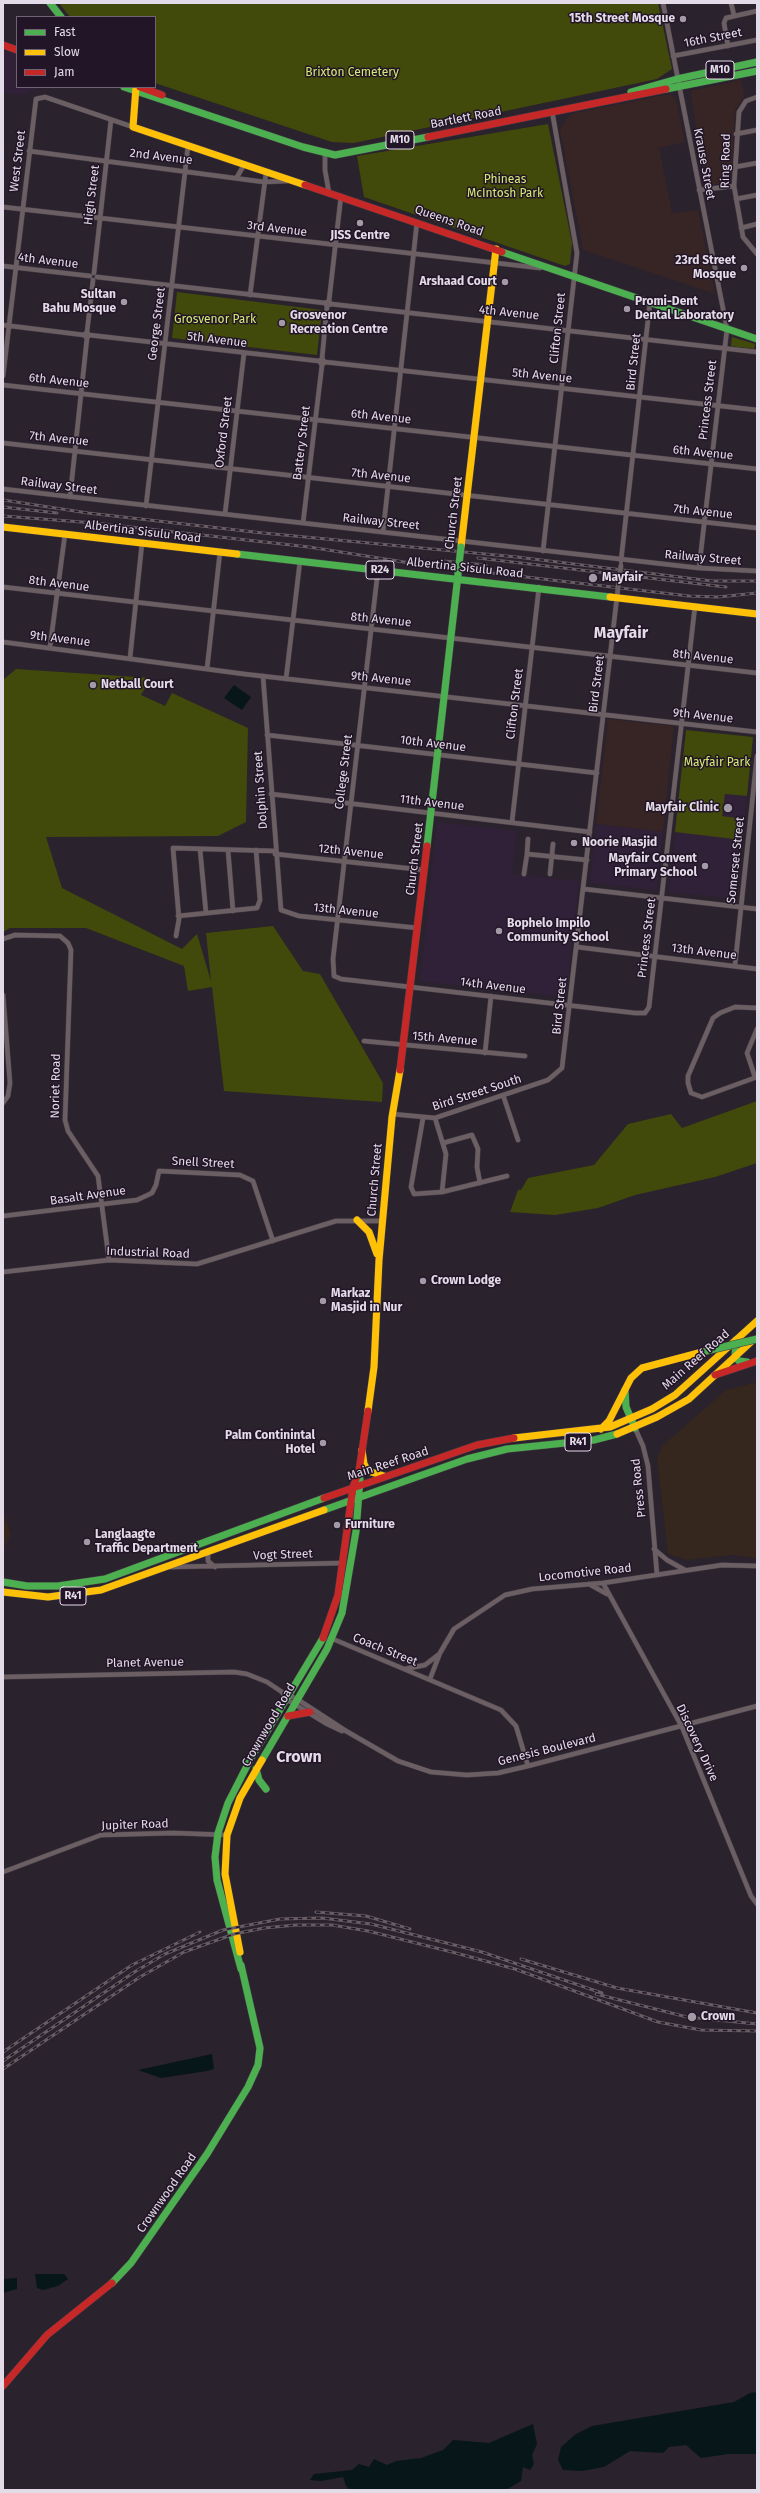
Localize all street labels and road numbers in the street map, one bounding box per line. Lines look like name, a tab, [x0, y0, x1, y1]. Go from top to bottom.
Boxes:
street label: 16th Street	[683, 25, 743, 51]
road number: M10	[706, 61, 734, 79]
street label: Bartlett Road	[429, 104, 503, 132]
street label: Krause Street	[690, 127, 718, 201]
street label: West Street	[7, 129, 29, 193]
road number: M10	[386, 131, 414, 149]
street label: Ring Road	[718, 133, 734, 189]
street label: 2nd Avenue	[129, 146, 193, 168]
street label: High Street	[81, 164, 103, 226]
street label: Queens Road	[413, 202, 485, 240]
street label: 3rd Avenue	[246, 218, 308, 240]
street label: 4th Avenue	[17, 250, 79, 272]
street label: George Street	[145, 286, 169, 362]
street label: Clifton Street	[547, 292, 569, 364]
street label: 4th Avenue	[478, 303, 540, 323]
street label: 5th Avenue	[186, 329, 248, 351]
street label: Bird Street	[624, 332, 644, 392]
street label: Princess Street	[696, 359, 720, 441]
street label: 5th Avenue	[511, 366, 573, 386]
street label: 6th Avenue	[28, 371, 90, 391]
street label: Oxford Street	[212, 395, 236, 469]
street label: Battery Street	[290, 405, 314, 481]
street label: 6th Avenue	[350, 407, 412, 427]
street label: 7th Avenue	[29, 429, 89, 449]
street label: 6th Avenue	[672, 443, 734, 463]
street label: 7th Avenue	[351, 466, 411, 486]
street label: Railway Street	[20, 474, 98, 498]
street label: Church Street	[442, 476, 466, 550]
street label: 7th Avenue	[673, 502, 733, 522]
street label: Railway Street	[342, 511, 420, 533]
street label: Albertina Sisulu Road	[84, 518, 202, 546]
street label: Railway Street	[664, 547, 742, 569]
street label: Albertina Sisulu Road	[406, 555, 524, 581]
road number: R24	[366, 561, 394, 579]
street label: 8th Avenue	[28, 573, 90, 595]
street label: 8th Avenue	[350, 610, 412, 630]
street label: 9th Avenue	[29, 628, 91, 650]
street label: 8th Avenue	[672, 647, 734, 667]
street label: Bird Street	[586, 654, 608, 714]
street label: Clifton Street	[504, 668, 526, 740]
street label: 9th Avenue	[350, 669, 412, 689]
street label: 9th Avenue	[672, 706, 734, 726]
street label: 10th Avenue	[399, 733, 467, 755]
street label: College Street	[332, 734, 356, 810]
street label: Dolphin Street	[251, 750, 271, 830]
street label: 11th Avenue	[399, 792, 465, 814]
street label: Somerset Street	[724, 816, 748, 904]
street label: Church Street	[403, 822, 427, 896]
street label: 12th Avenue	[318, 841, 384, 863]
street label: Princess Street	[635, 897, 659, 979]
street label: 13th Avenue	[313, 900, 379, 922]
street label: 13th Avenue	[671, 941, 737, 963]
street label: 14th Avenue	[459, 975, 527, 997]
street label: Bird Street	[550, 976, 570, 1036]
street label: 15th Avenue	[412, 1029, 478, 1049]
street label: Noriet Road	[48, 1053, 64, 1119]
street label: Bird Street South	[431, 1072, 523, 1114]
street label: Church Street	[365, 1143, 385, 1217]
street label: Snell Street	[171, 1154, 235, 1172]
street label: Basalt Avenue	[49, 1184, 127, 1208]
street label: Industrial Road	[106, 1244, 190, 1262]
street label: Main Reef Road	[659, 1327, 733, 1393]
road number: R41	[565, 1433, 591, 1451]
street label: Main Reef Road	[346, 1444, 430, 1484]
street label: Press Road	[629, 1458, 649, 1518]
street label: Vogt Street	[253, 1547, 313, 1563]
street label: Locomotive Road	[538, 1561, 632, 1585]
road number: R41	[60, 1587, 86, 1605]
street label: Coach Street	[351, 1631, 419, 1669]
street label: Planet Avenue	[106, 1655, 184, 1671]
street label: Crownwood Road	[239, 1681, 299, 1769]
street label: Discovery Drive	[673, 1702, 721, 1784]
street label: Genesis Boulevard	[497, 1731, 597, 1769]
street label: Jupiter Road	[101, 1817, 169, 1833]
street label: Crownwood Road	[134, 2150, 200, 2236]

